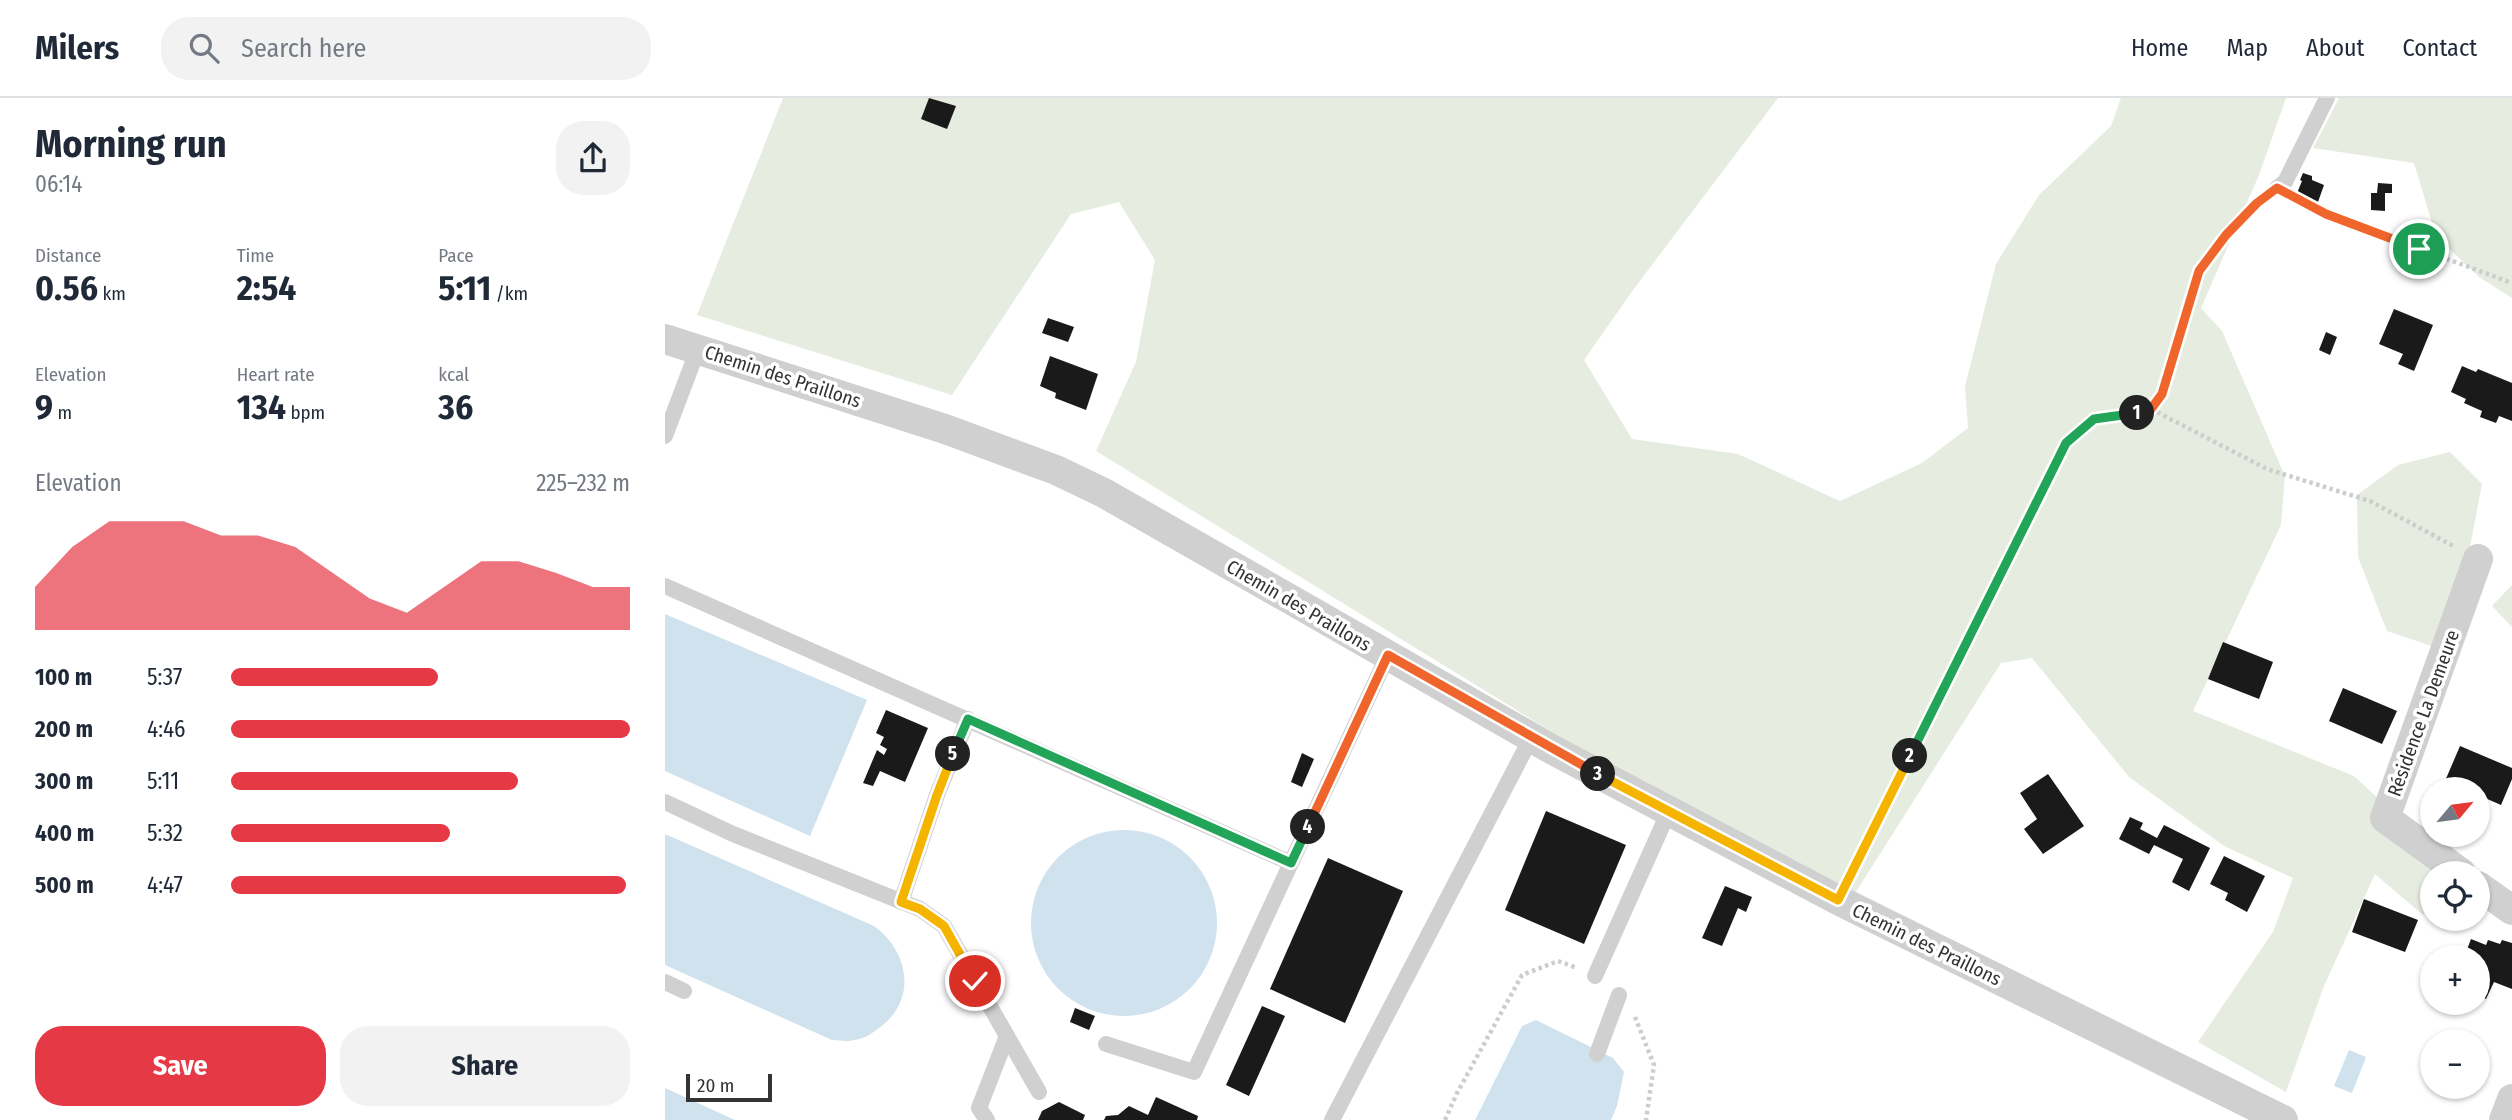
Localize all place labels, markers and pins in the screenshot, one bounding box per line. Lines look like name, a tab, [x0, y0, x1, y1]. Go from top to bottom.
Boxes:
pin	[2389, 219, 2449, 279]
pin: 1	[2119, 396, 2155, 430]
pin: 5	[935, 736, 971, 772]
pin: 2	[1893, 738, 1927, 774]
pin: 3	[1581, 756, 1615, 792]
pin: 4	[1291, 810, 1325, 844]
pin	[945, 951, 1005, 1011]

